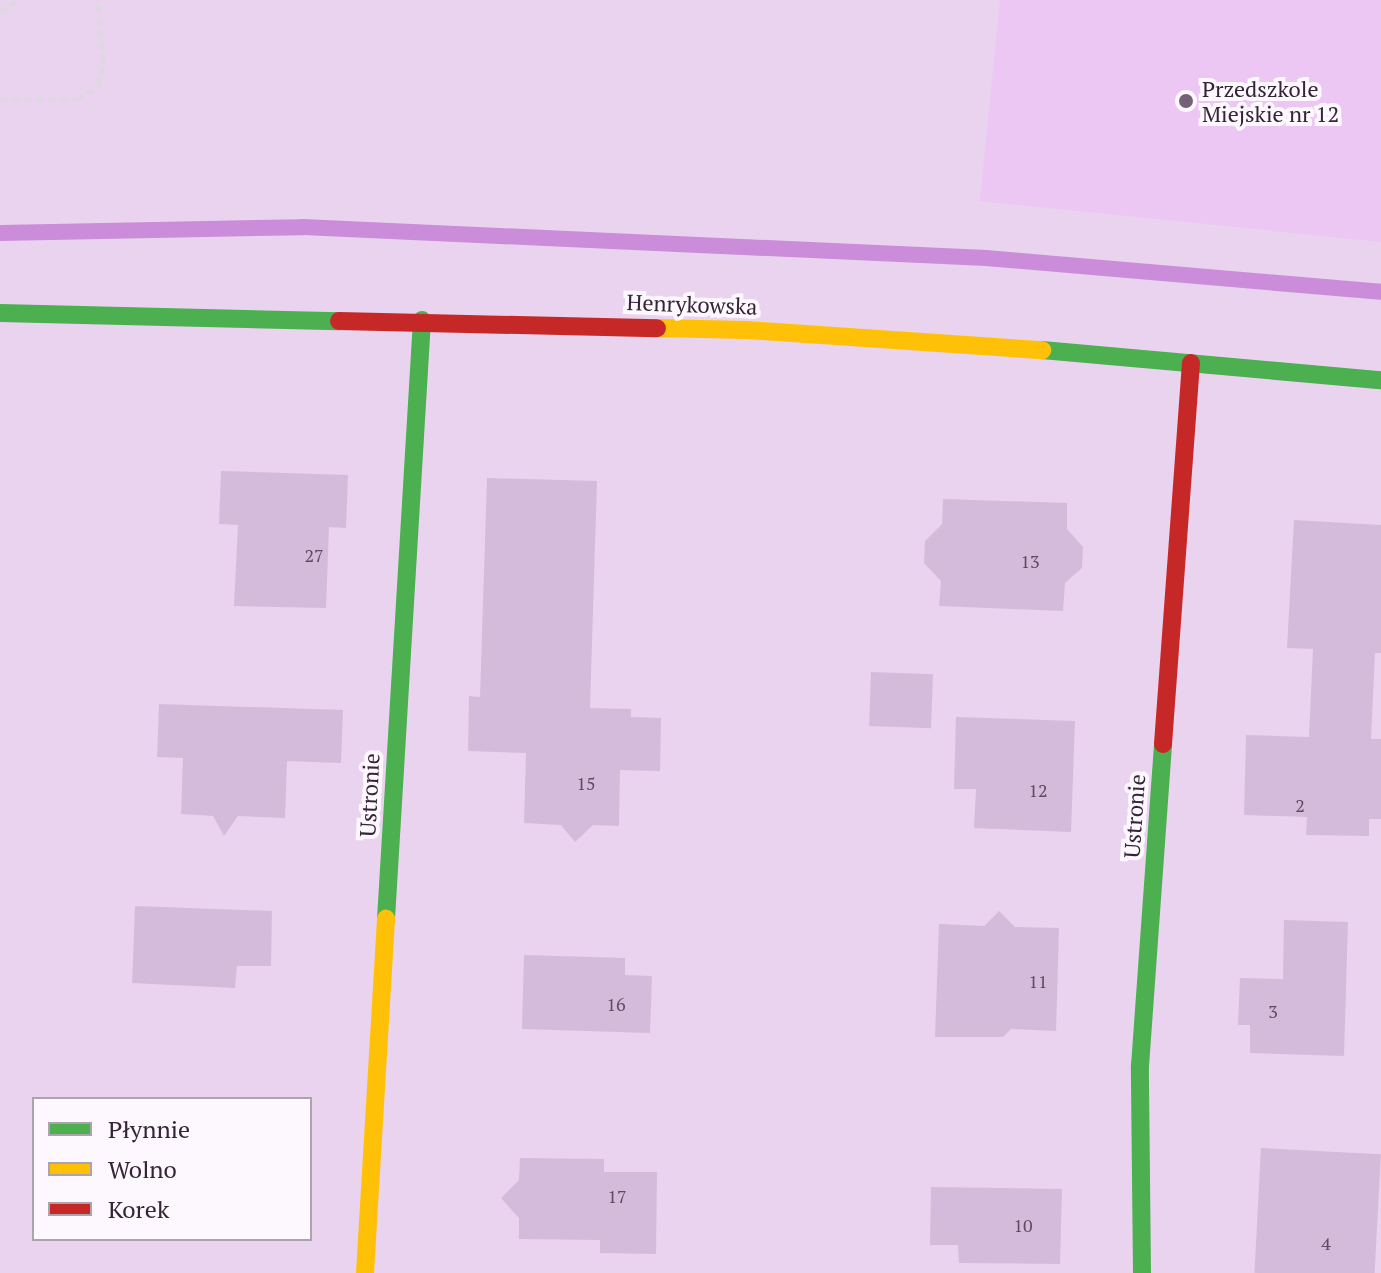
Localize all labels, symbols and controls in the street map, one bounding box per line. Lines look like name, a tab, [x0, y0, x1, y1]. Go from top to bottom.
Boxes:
place label: Przedszkole Miejskie nr 12	[1202, 75, 1339, 126]
marker: Przedszkole Miejskie nr 12	[1177, 92, 1195, 110]
street label: Henrykowska	[626, 289, 758, 319]
house number: 27	[304, 544, 324, 566]
house number: 13	[1020, 550, 1040, 572]
street label: Ustronie	[354, 752, 384, 838]
house number: 15	[576, 772, 596, 794]
street label: Ustronie	[1118, 773, 1150, 859]
house number: 12	[1028, 779, 1048, 801]
house number: 2	[1295, 794, 1305, 816]
house number: 11	[1028, 970, 1048, 992]
house number: 16	[606, 993, 626, 1015]
house number: 3	[1268, 1000, 1278, 1022]
legend	[32, 1097, 312, 1241]
text: Płynnie	[108, 1113, 190, 1145]
text: Wolno	[108, 1153, 177, 1185]
house number: 17	[607, 1185, 627, 1207]
text: Korek	[108, 1193, 169, 1225]
house number: 10	[1013, 1214, 1033, 1236]
house number: 4	[1321, 1232, 1331, 1254]

